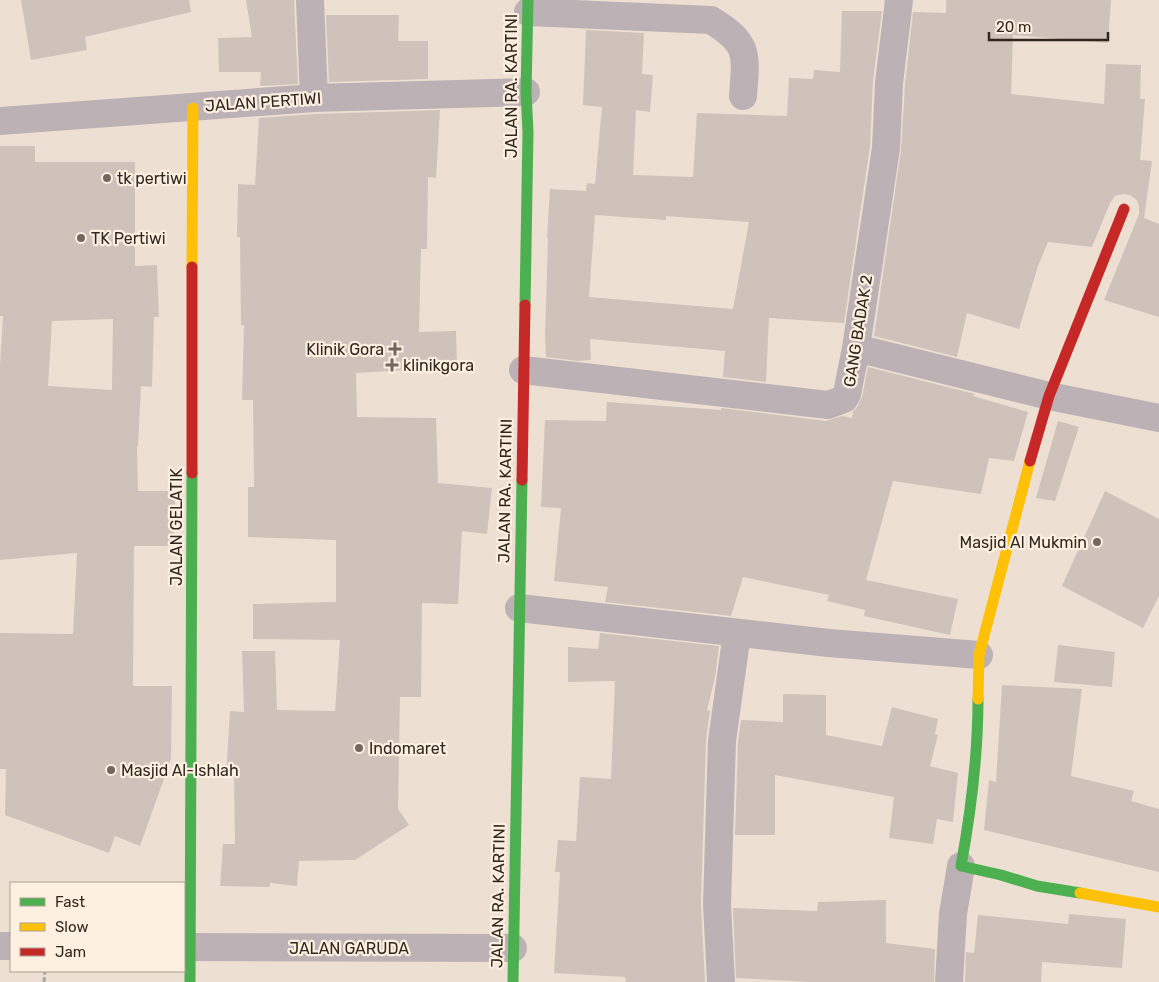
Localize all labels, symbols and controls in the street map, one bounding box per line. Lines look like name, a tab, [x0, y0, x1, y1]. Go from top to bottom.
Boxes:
scale bar	[989, 10, 1108, 42]
street label: JALAN RA. KARTINI	[502, 14, 521, 158]
text: 20 m	[996, 18, 1031, 36]
street label: JALAN PERTIWI	[204, 88, 322, 116]
place label: tk pertiwi	[117, 169, 187, 188]
marker: tk pertiwi	[101, 172, 113, 184]
place label: TK Pertiwi	[91, 229, 166, 248]
marker: TK Pertiwi	[75, 232, 87, 244]
street label: GANG BADAK 2	[840, 274, 876, 388]
place label: Klinik Gora	[306, 340, 384, 359]
marker: Klinik Gora	[388, 342, 402, 356]
place label: klinikgora	[403, 356, 474, 375]
marker: klinikgora	[385, 358, 399, 372]
street label: JALAN RA. KARTINI	[494, 419, 516, 563]
street label: JALAN GELATIK	[167, 468, 186, 586]
place label: Masjid Al Mukmin	[959, 533, 1087, 552]
marker: Masjid Al Mukmin	[1091, 536, 1103, 548]
place label: Indomaret	[369, 739, 446, 758]
marker: Indomaret	[353, 742, 365, 754]
place label: Masjid Al-Ishlah	[121, 761, 239, 780]
marker: Masjid Al-Ishlah	[105, 764, 117, 776]
street label: JALAN RA. KARTINI	[487, 824, 509, 968]
legend	[10, 882, 185, 972]
text: Fast	[55, 893, 85, 911]
text: Slow	[55, 918, 88, 936]
street label: JALAN GARUDA	[289, 939, 409, 958]
text: Jam	[55, 943, 86, 961]

